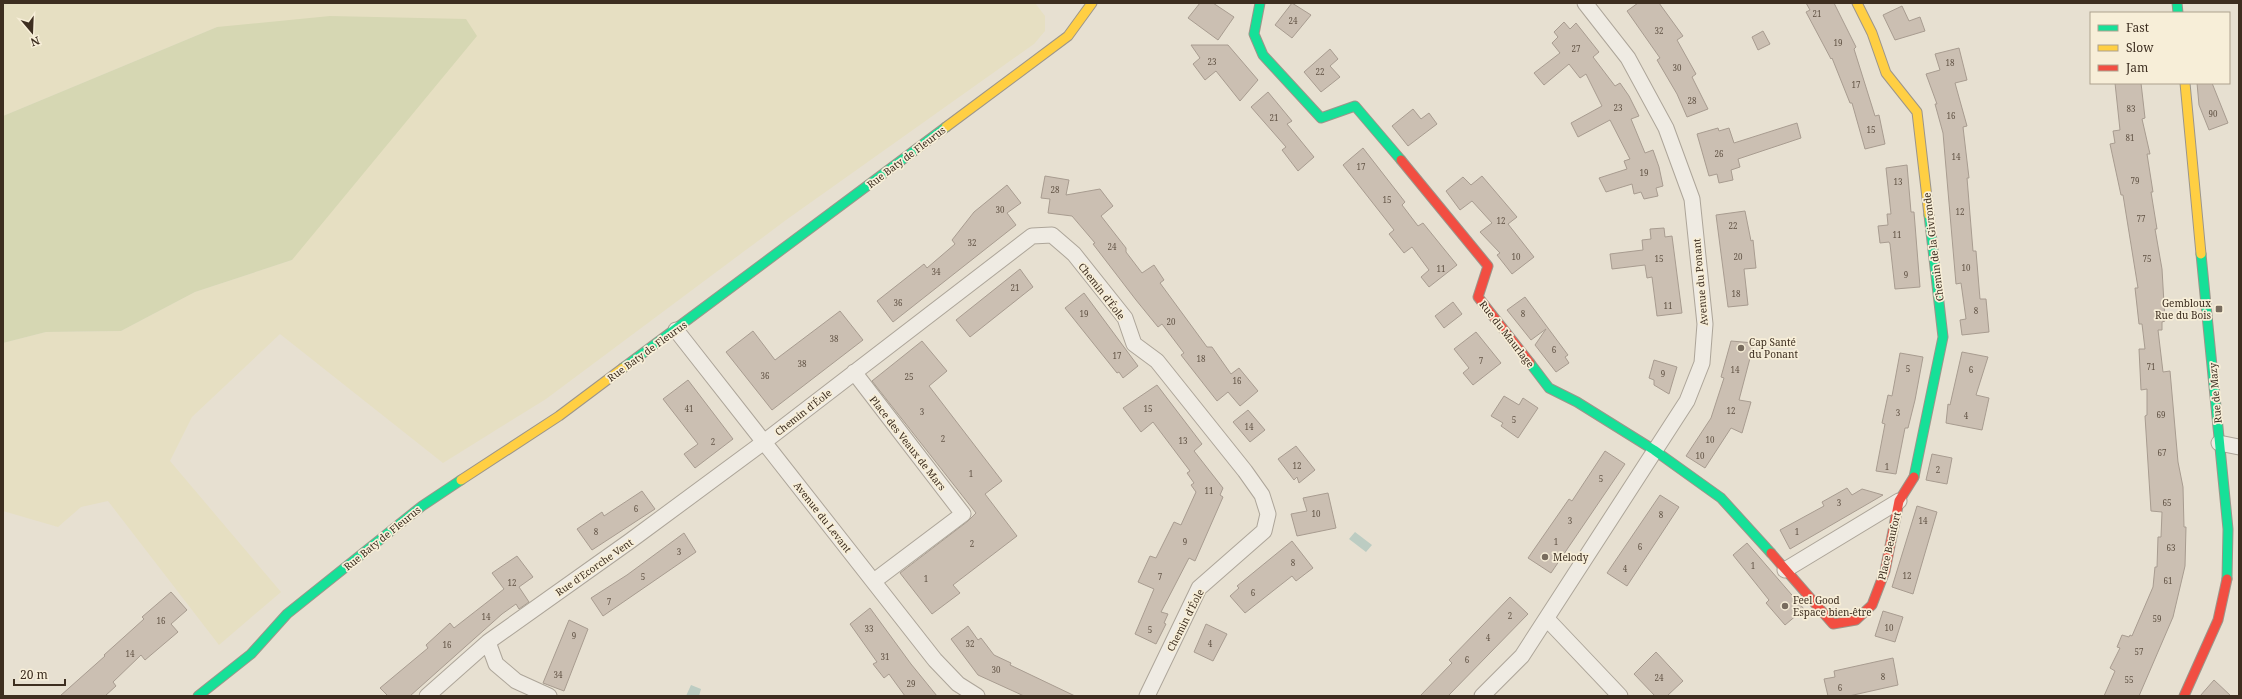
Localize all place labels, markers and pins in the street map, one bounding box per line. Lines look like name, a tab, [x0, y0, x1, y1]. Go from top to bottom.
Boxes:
place label: Gembloux Rue du Bois	[2155, 296, 2211, 322]
marker: Gembloux Rue du Bois	[2214, 304, 2224, 314]
place label: Cap Santé du Ponant	[1749, 335, 1798, 361]
marker: Cap Santé du Ponant	[1736, 343, 1746, 353]
place label: Melody	[1553, 550, 1589, 564]
marker: Melody	[1540, 552, 1550, 562]
place label: Feel Good Espace bien-être	[1793, 593, 1872, 619]
marker: Feel Good Espace bien-être	[1780, 601, 1790, 611]

